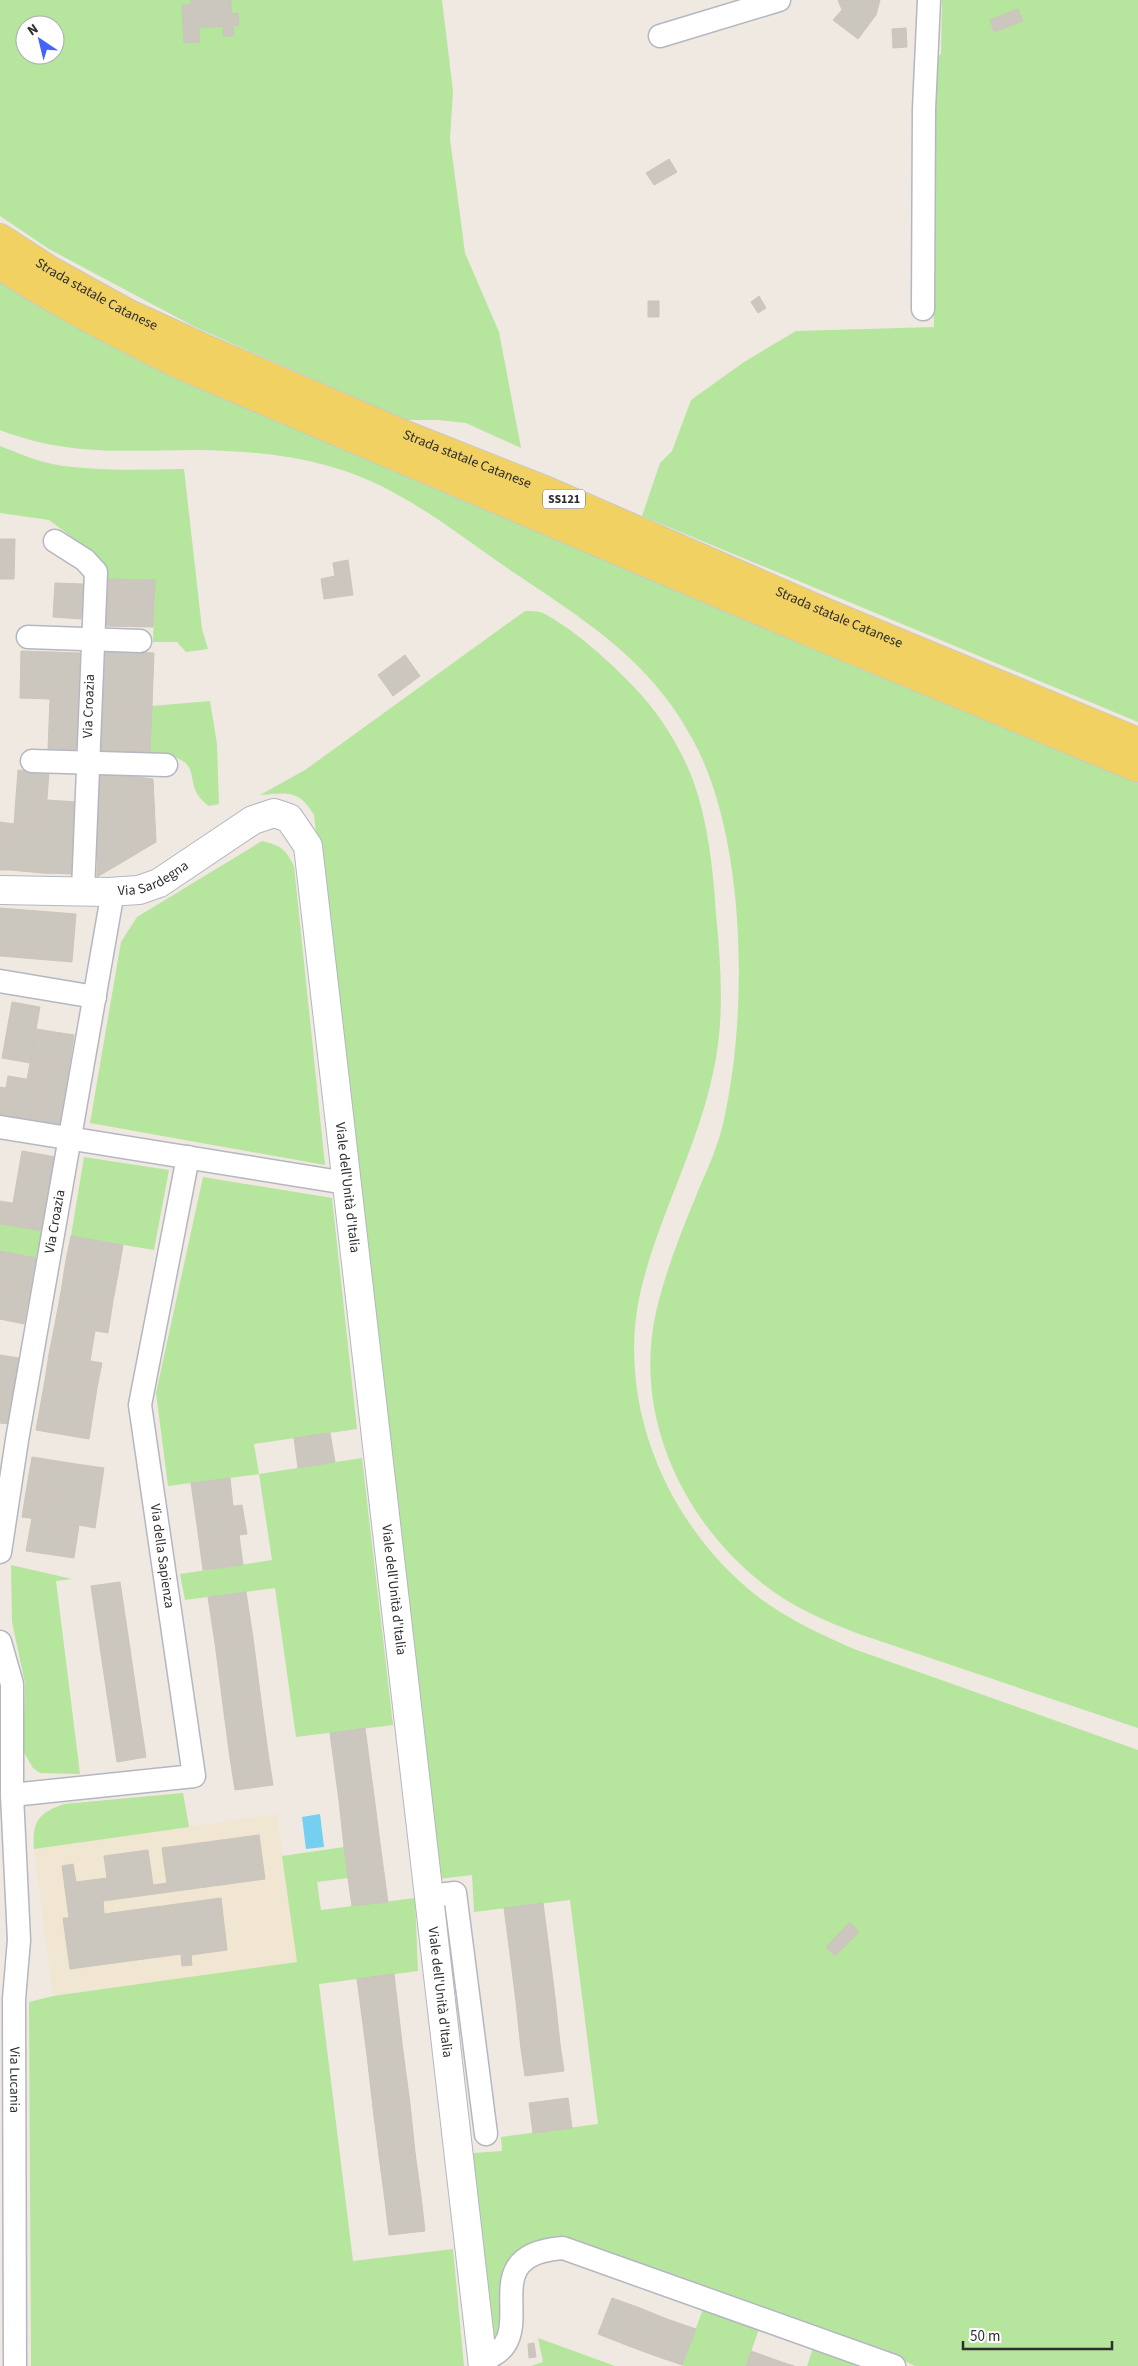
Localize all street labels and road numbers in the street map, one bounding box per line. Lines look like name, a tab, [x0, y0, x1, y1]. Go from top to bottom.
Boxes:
street label: Strada statale Catanese	[31, 253, 161, 336]
street label: Strada statale Catanese	[400, 425, 534, 494]
road number: SS121	[543, 489, 585, 508]
street label: Strada statale Catanese	[772, 582, 906, 653]
street label: Via Croazia	[78, 674, 100, 738]
street label: Via Sardegna	[117, 856, 193, 901]
street label: Viale dell'Unità d'Italia	[330, 1121, 365, 1254]
street label: Via Croazia	[40, 1188, 71, 1255]
street label: Via della Sapienza	[145, 1502, 179, 1610]
street label: Viale dell'Unità d'Italia	[376, 1523, 411, 1656]
street label: Viale dell'Unità d'Italia	[423, 1926, 457, 2059]
street label: Via Lucania	[4, 2047, 24, 2113]

